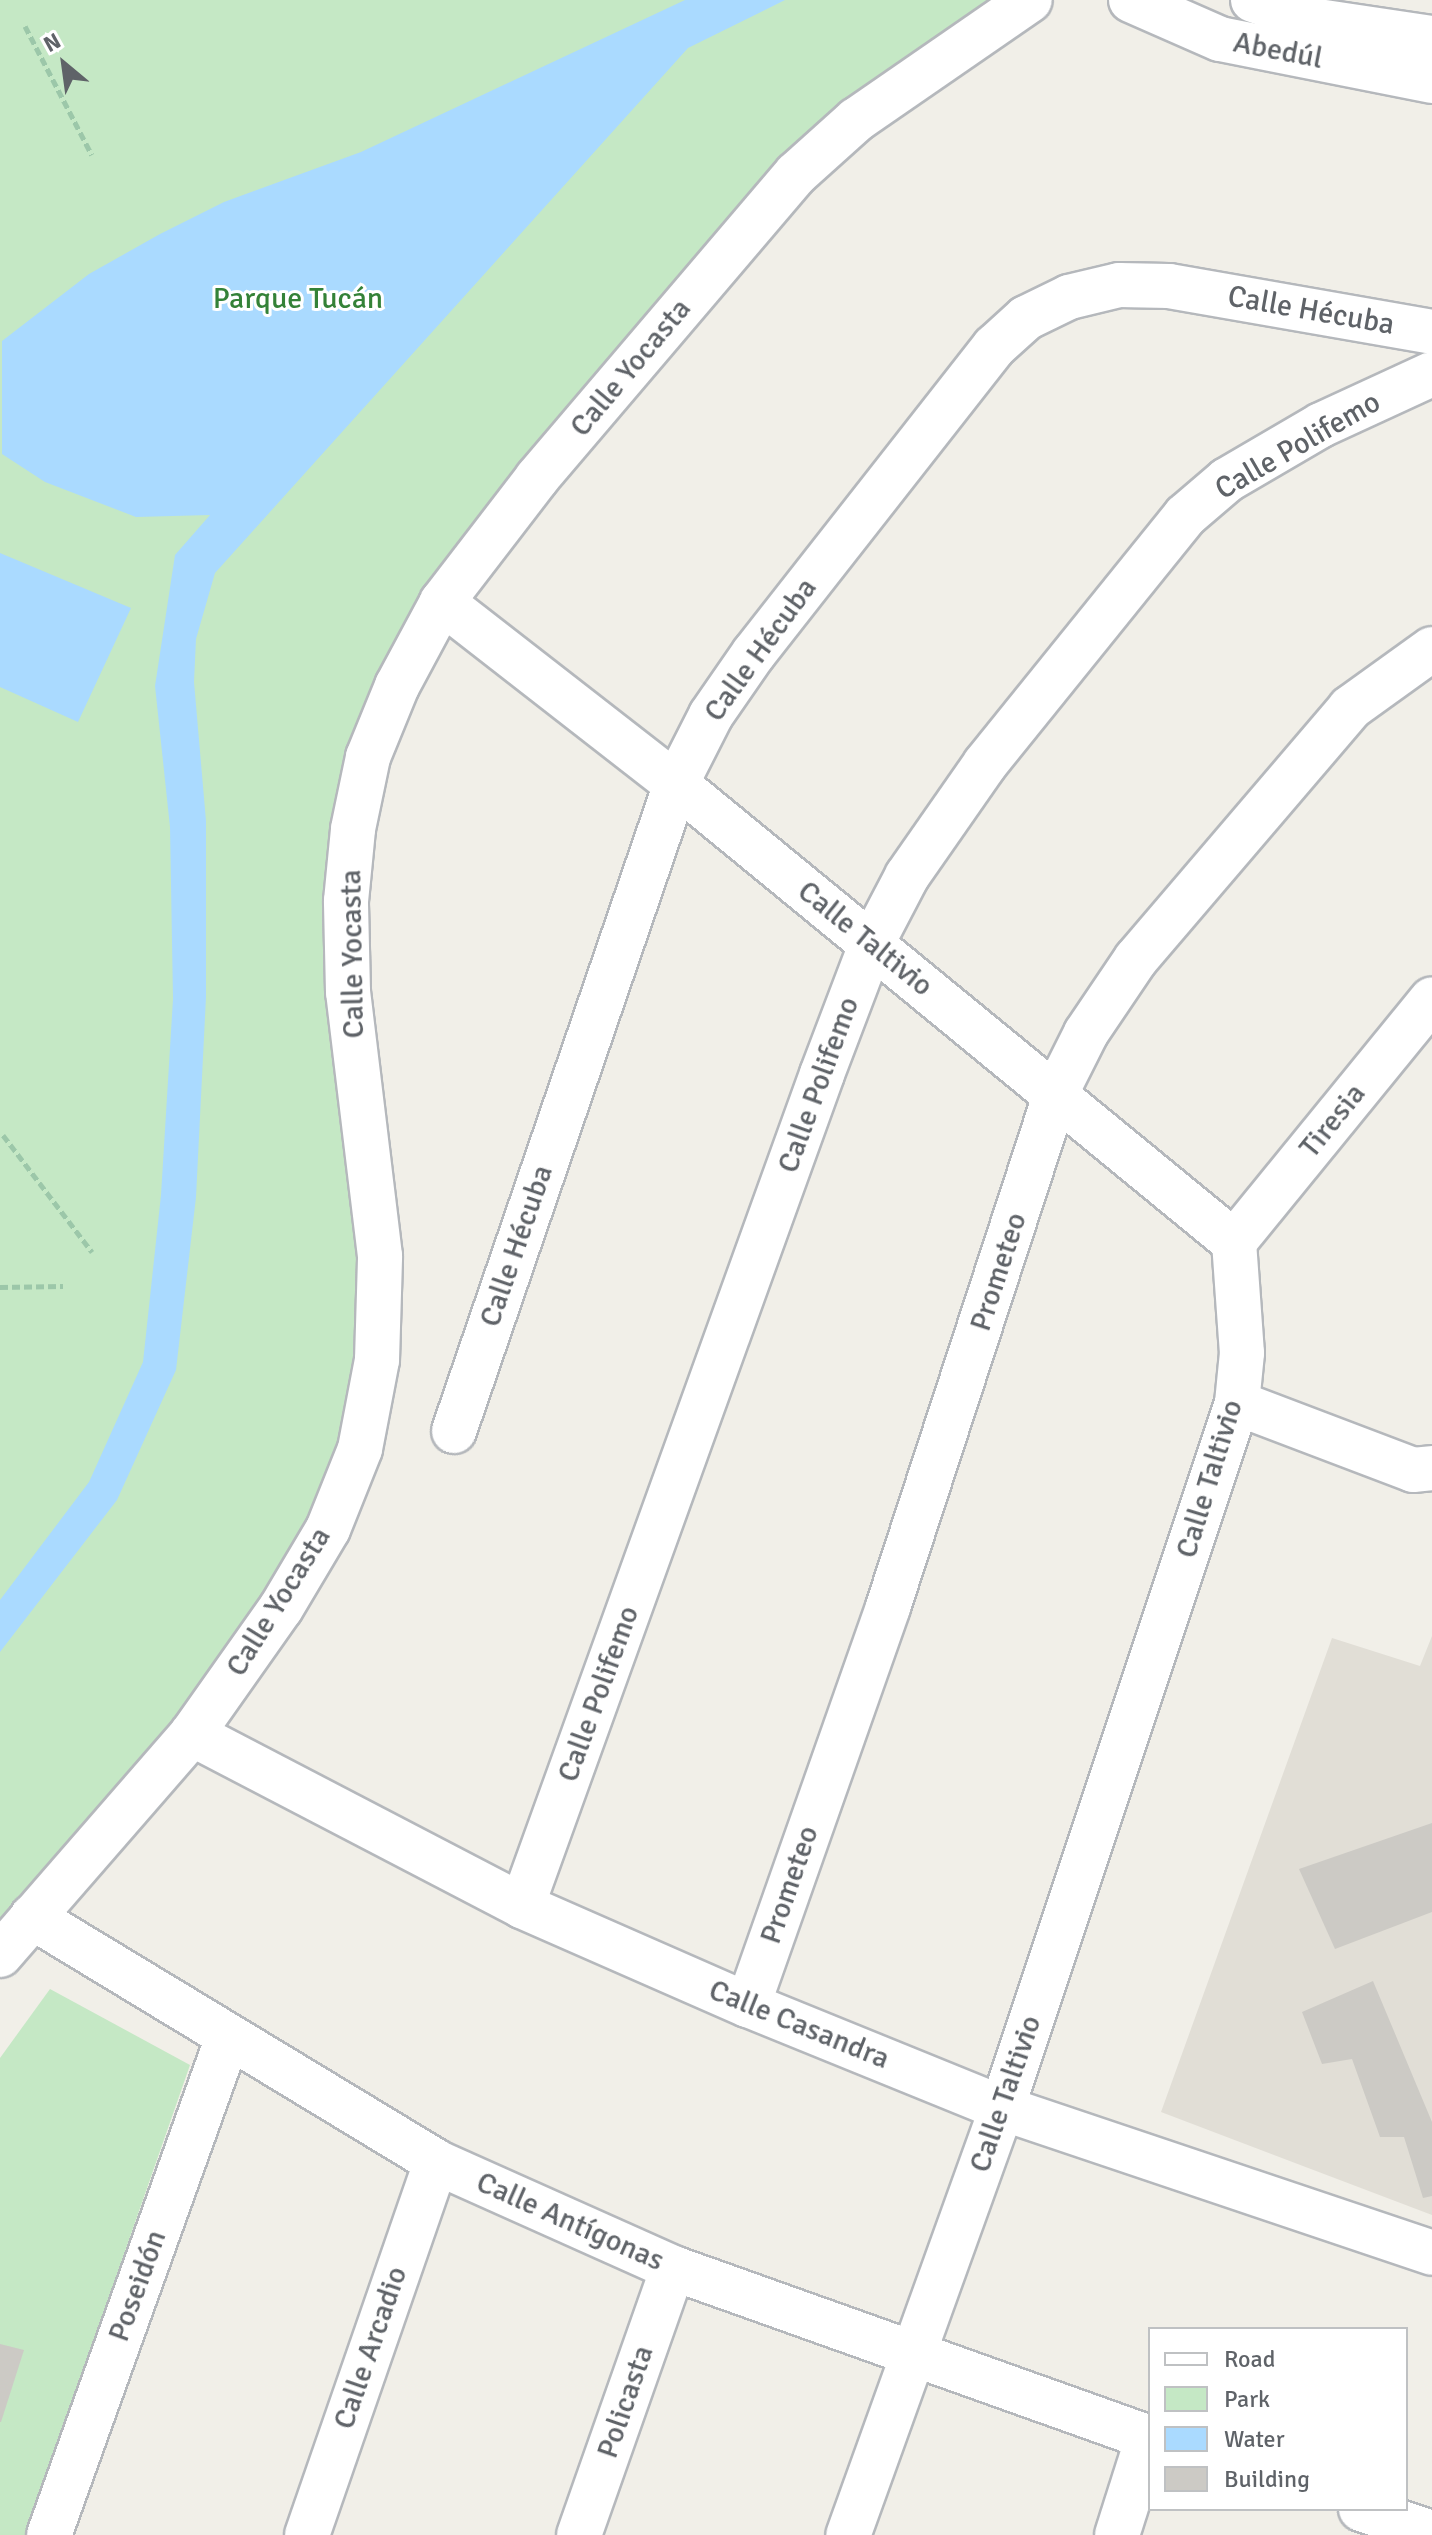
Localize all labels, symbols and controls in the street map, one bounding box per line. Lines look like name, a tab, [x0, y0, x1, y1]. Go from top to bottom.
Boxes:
north arrow	[24, 24, 104, 104]
street label: Abedúl	[1230, 25, 1326, 77]
text: N	[39, 27, 65, 58]
street label: Calle Hécuba	[1225, 279, 1397, 343]
park label: Parque Tucán	[213, 281, 383, 317]
street label: Calle Yocasta	[563, 292, 699, 444]
street label: Calle Polifemo	[1209, 384, 1387, 508]
street label: Calle Hécuba	[697, 571, 825, 729]
street label: Calle Yocasta	[334, 869, 372, 1039]
street label: Calle Taltivio	[790, 874, 940, 1004]
street label: Calle Polifemo	[771, 992, 867, 1178]
street label: Tiresia	[1292, 1077, 1374, 1165]
street label: Calle Hécuba	[473, 1160, 561, 1332]
street label: Prometeo	[963, 1208, 1035, 1336]
street label: Calle Taltivio	[1169, 1396, 1251, 1562]
street label: Calle Yocasta	[219, 1521, 339, 1683]
street label: Calle Polifemo	[551, 1601, 647, 1787]
street label: Prometeo	[753, 1821, 827, 1949]
street label: Calle Casandra	[703, 1972, 895, 2078]
street label: Calle Taltivio	[962, 2011, 1050, 2177]
street label: Calle Antígonas	[471, 2165, 669, 2279]
street label: Poseidón	[101, 2225, 175, 2347]
street label: Calle Arcadio	[326, 2262, 416, 2434]
legend	[1148, 2327, 1408, 2511]
street label: Policasta	[590, 2341, 662, 2463]
text: Road	[1224, 2344, 1275, 2374]
text: Park	[1224, 2384, 1270, 2414]
text: Water	[1224, 2424, 1284, 2454]
text: Building	[1224, 2464, 1310, 2494]

